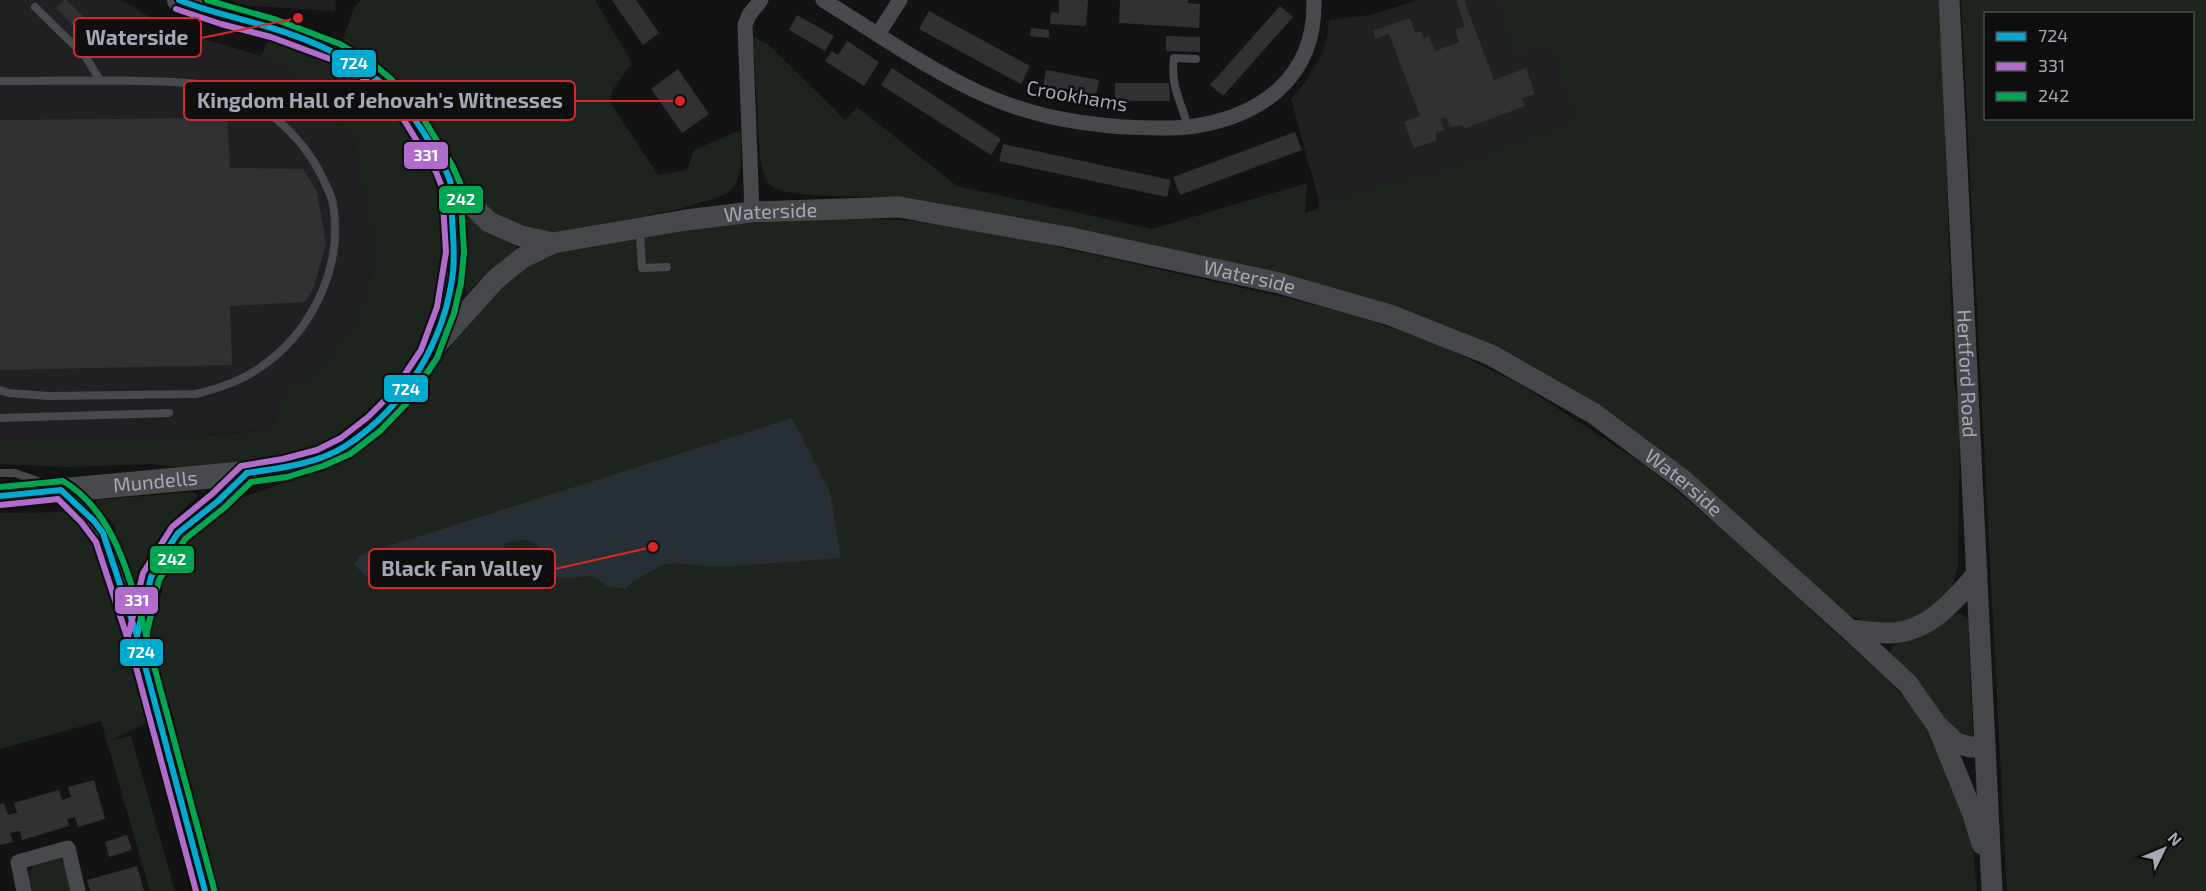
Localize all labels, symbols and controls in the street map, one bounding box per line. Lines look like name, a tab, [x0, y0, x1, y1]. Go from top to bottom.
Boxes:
legend	[1984, 12, 2194, 120]
callout: Waterside	[74, 18, 201, 57]
text: Waterside	[86, 24, 189, 49]
text: 724	[2038, 24, 2068, 46]
line badge: 724	[331, 49, 377, 78]
text: 724	[340, 53, 368, 72]
text: 331	[2038, 54, 2065, 76]
street label: Crookhams	[1025, 74, 1130, 116]
callout: Kingdom Hall of Jehovah's Witnesses	[184, 81, 575, 120]
text: 242	[2038, 84, 2069, 106]
text: Kingdom Hall of Jehovah's Witnesses	[197, 87, 563, 112]
line badge: 331	[403, 141, 449, 170]
text: 331	[413, 145, 439, 164]
line badge: 242	[438, 185, 484, 214]
text: 242	[447, 189, 475, 208]
street label: Waterside	[722, 197, 818, 226]
street label: Waterside	[1202, 254, 1299, 298]
street label: Hertford Road	[1953, 309, 1983, 438]
line badge: 724	[383, 374, 429, 403]
text: 724	[392, 379, 420, 398]
street label: Waterside	[1641, 443, 1728, 521]
street label: Mundells	[112, 465, 199, 496]
line badge: 242	[149, 545, 195, 574]
text: 242	[158, 549, 186, 568]
callout: Black Fan Valley	[369, 549, 555, 588]
text: Black Fan Valley	[381, 555, 543, 581]
line badge: 331	[114, 586, 159, 615]
text: 331	[124, 590, 150, 609]
line badge: 724	[119, 638, 164, 667]
text: 724	[127, 642, 155, 661]
north arrow	[2134, 819, 2194, 879]
text: N	[2164, 828, 2186, 849]

